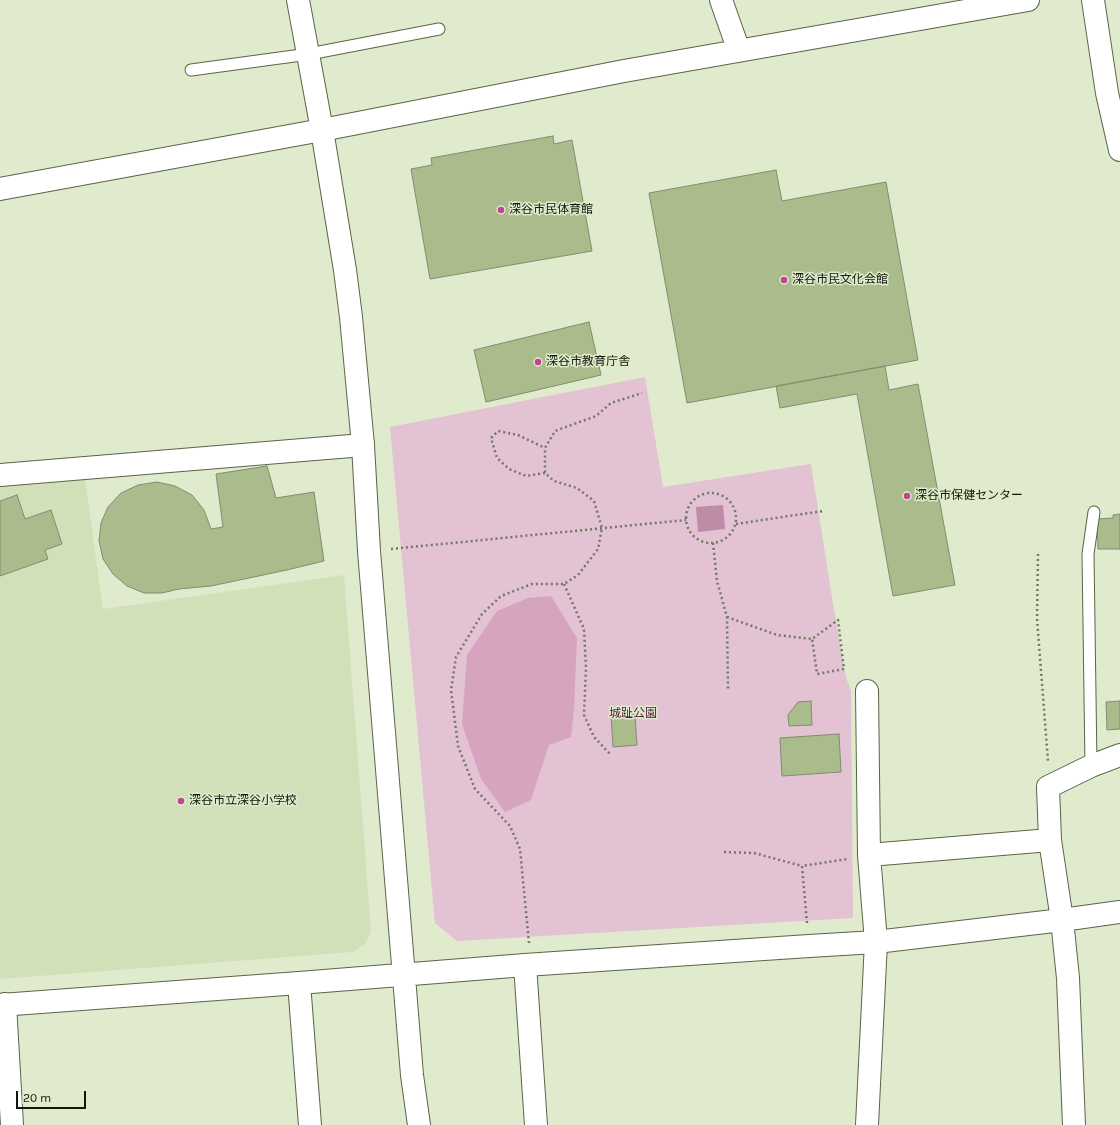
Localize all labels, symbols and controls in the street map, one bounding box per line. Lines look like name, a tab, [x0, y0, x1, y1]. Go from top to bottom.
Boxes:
place label: 深谷市民体育館	[509, 203, 593, 217]
marker: 深谷市民体育館	[496, 205, 506, 215]
place label: 深谷市民文化会館	[792, 273, 888, 287]
marker: 深谷市民文化会館	[779, 275, 789, 285]
place label: 深谷市教育庁舎	[546, 355, 630, 369]
marker: 深谷市教育庁舎	[533, 357, 543, 367]
place label: 深谷市保健センター	[915, 489, 1023, 503]
marker: 深谷市保健センター	[902, 491, 912, 501]
park label: 城趾公園	[609, 707, 657, 721]
place label: 深谷市立深谷小学校	[189, 794, 297, 808]
marker: 深谷市立深谷小学校	[176, 796, 186, 806]
scale bar	[18, 1083, 88, 1109]
text: 20 m	[23, 1091, 51, 1105]

